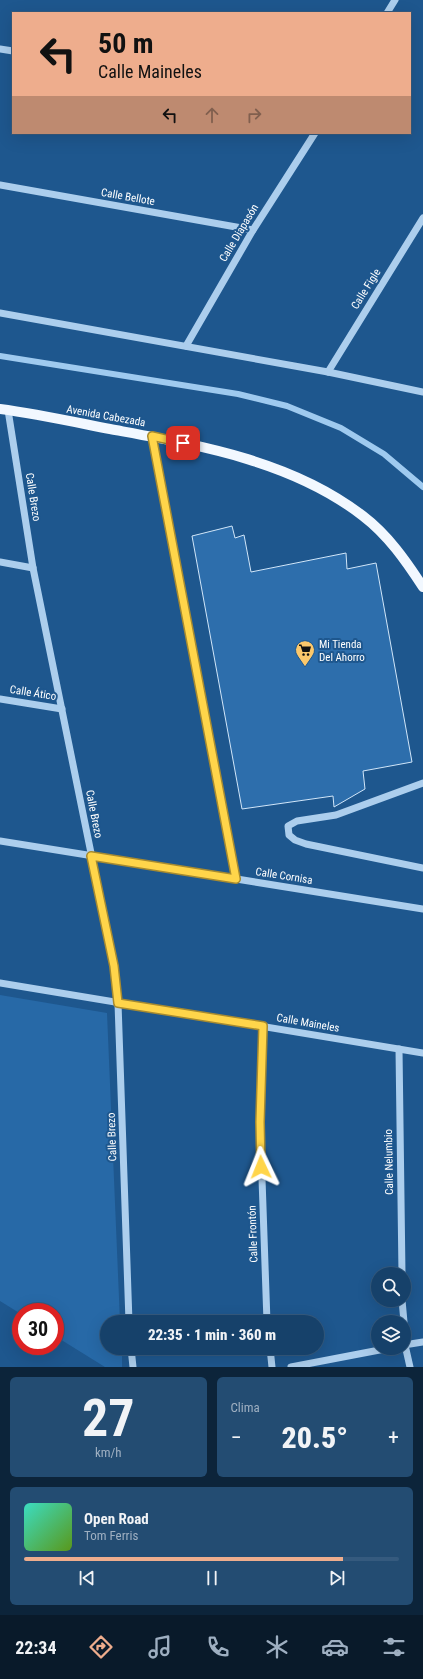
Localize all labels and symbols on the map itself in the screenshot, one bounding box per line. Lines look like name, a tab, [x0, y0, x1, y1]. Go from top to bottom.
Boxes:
street label: Calle Bellote	[100, 186, 156, 208]
street label: Calle Diapasón	[217, 202, 261, 264]
street label: Calle Figle	[349, 266, 383, 312]
street label: Avenida Cabezada	[66, 403, 146, 429]
pin	[166, 426, 200, 460]
street label: Calle Brezo	[23, 472, 43, 523]
place label: Mi Tienda Del Ahorro	[319, 638, 365, 664]
supermarket icon: Mi Tienda Del Ahorro	[294, 639, 316, 667]
street label: Calle Ático	[9, 683, 58, 703]
street label: Calle Brezo	[83, 789, 105, 840]
street label: Calle Cornisa	[255, 865, 313, 887]
street label: Calle Maineles	[276, 1011, 340, 1035]
street label: Calle Brezo	[105, 1112, 119, 1162]
street label: Calle Nelumbio	[382, 1129, 396, 1195]
position arrow	[240, 1146, 282, 1188]
street label: Calle Frontón	[246, 1205, 260, 1263]
speed limit sign: 30	[12, 1303, 64, 1355]

